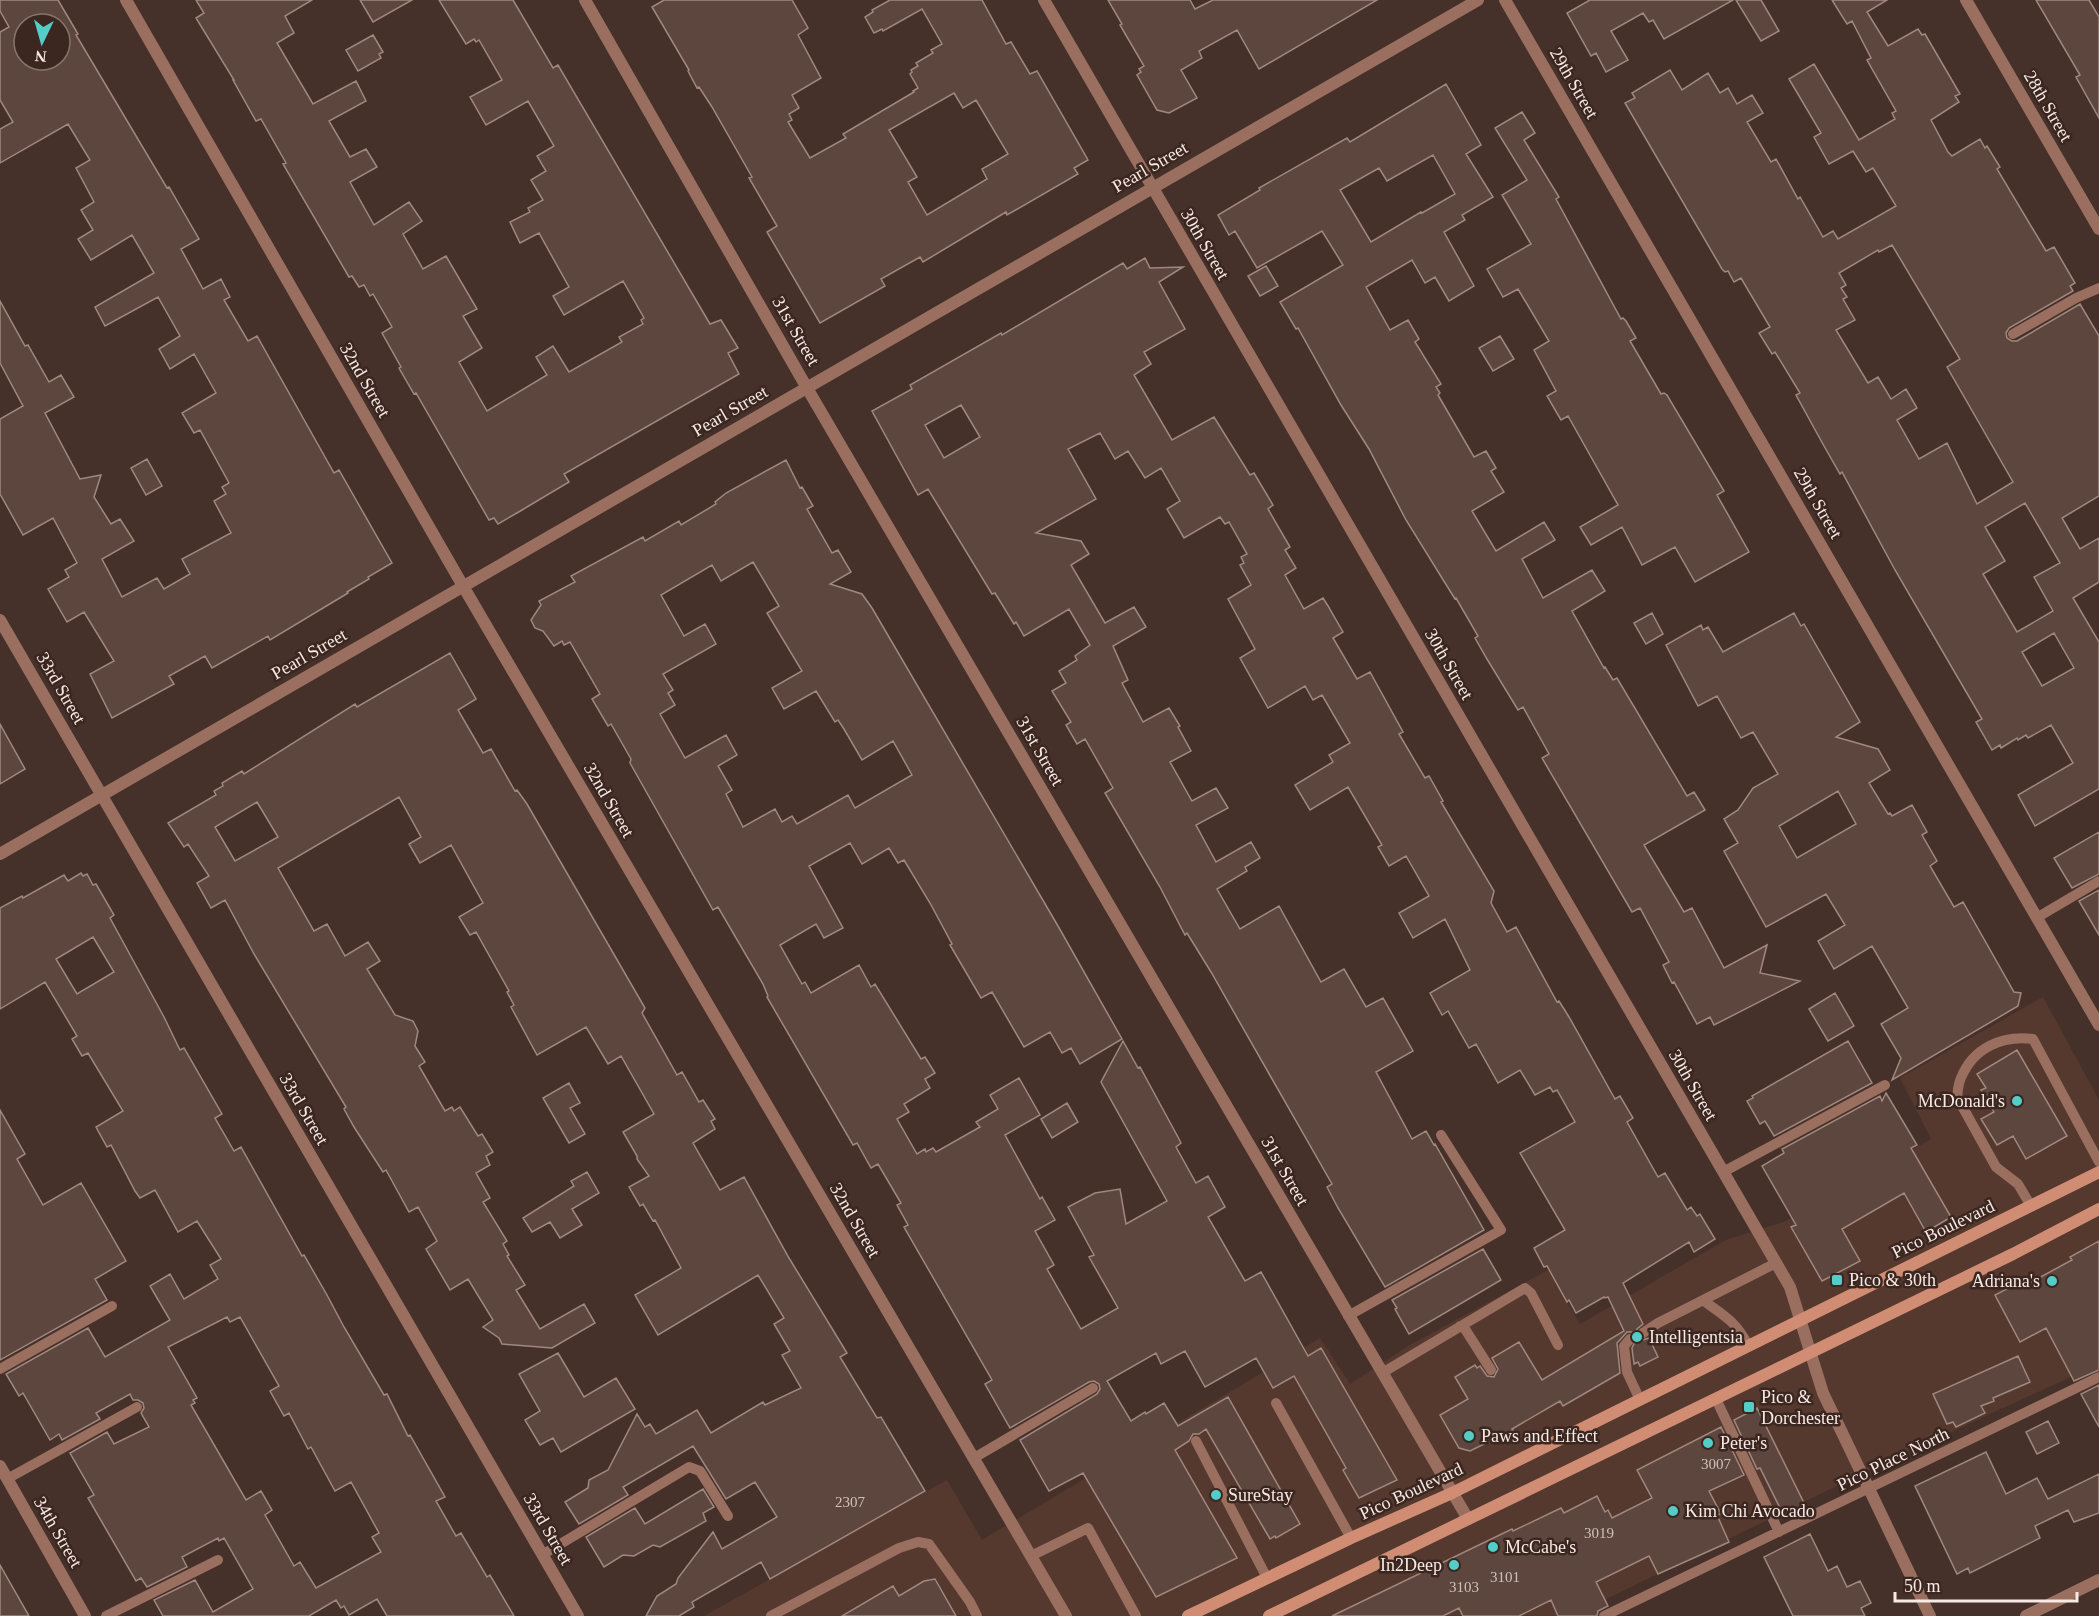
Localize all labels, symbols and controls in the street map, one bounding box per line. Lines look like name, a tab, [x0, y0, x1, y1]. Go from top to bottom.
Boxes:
north arrow	[12, 12, 72, 72]
street label: 29th Street	[1546, 44, 1602, 122]
text: N	[34, 47, 47, 65]
street label: 28th Street	[2020, 67, 2076, 145]
street label: Pearl Street	[1109, 137, 1191, 197]
street label: 30th Street	[1177, 205, 1233, 283]
street label: 31st Street	[768, 293, 824, 369]
street label: 32nd Street	[336, 339, 394, 421]
street label: Pearl Street	[689, 381, 771, 441]
street label: 29th Street	[1790, 464, 1846, 542]
street label: Pearl Street	[268, 624, 350, 684]
street label: 30th Street	[1421, 625, 1477, 703]
street label: 33rd Street	[32, 649, 90, 727]
street label: 31st Street	[1012, 713, 1068, 789]
street label: 32nd Street	[580, 759, 638, 841]
street label: 30th Street	[1665, 1046, 1721, 1124]
street label: 33rd Street	[275, 1070, 333, 1148]
place label: McDonald's	[1918, 1091, 2005, 1111]
marker: McDonald's	[2010, 1094, 2024, 1108]
street label: 31st Street	[1257, 1133, 1313, 1209]
street label: 32nd Street	[826, 1179, 884, 1261]
street label: Pico Boulevard	[1889, 1196, 1997, 1262]
place label: Pico & 30th	[1849, 1270, 1936, 1290]
place label: Adriana's	[1972, 1271, 2040, 1291]
marker: Pico & 30th	[1830, 1273, 1844, 1287]
marker: Adriana's	[2045, 1274, 2059, 1288]
place label: Intelligentsia	[1649, 1327, 1743, 1347]
marker: Intelligentsia	[1630, 1330, 1644, 1344]
place label: Pico & Dorchester	[1761, 1387, 1840, 1428]
marker: Pico & Dorchester	[1742, 1400, 1756, 1414]
street label: Pico Place North	[1834, 1423, 1952, 1495]
place label: Paws and Effect	[1481, 1426, 1598, 1446]
marker: Paws and Effect	[1462, 1429, 1476, 1443]
place label: Peter's	[1720, 1433, 1767, 1453]
marker: Peter's	[1701, 1436, 1715, 1450]
house number: 3007	[1701, 1456, 1732, 1472]
street label: Pico Boulevard	[1356, 1458, 1466, 1524]
place label: SureStay	[1228, 1485, 1293, 1505]
marker: SureStay	[1209, 1488, 1223, 1502]
street label: 33rd Street	[519, 1490, 577, 1568]
street label: 34th Street	[30, 1493, 86, 1571]
house number: 2307	[835, 1494, 866, 1510]
place label: Kim Chi Avocado	[1685, 1501, 1815, 1521]
marker: Kim Chi Avocado	[1666, 1504, 1680, 1518]
house number: 3019	[1584, 1525, 1614, 1541]
place label: McCabe's	[1505, 1537, 1576, 1557]
marker: McCabe's	[1486, 1540, 1500, 1554]
place label: In2Deep	[1380, 1555, 1442, 1575]
marker: In2Deep	[1447, 1558, 1461, 1572]
scale bar	[1895, 1565, 2076, 1603]
house number: 3101	[1490, 1569, 1520, 1585]
text: 50 m	[1904, 1576, 1941, 1596]
house number: 3103	[1449, 1579, 1479, 1595]

